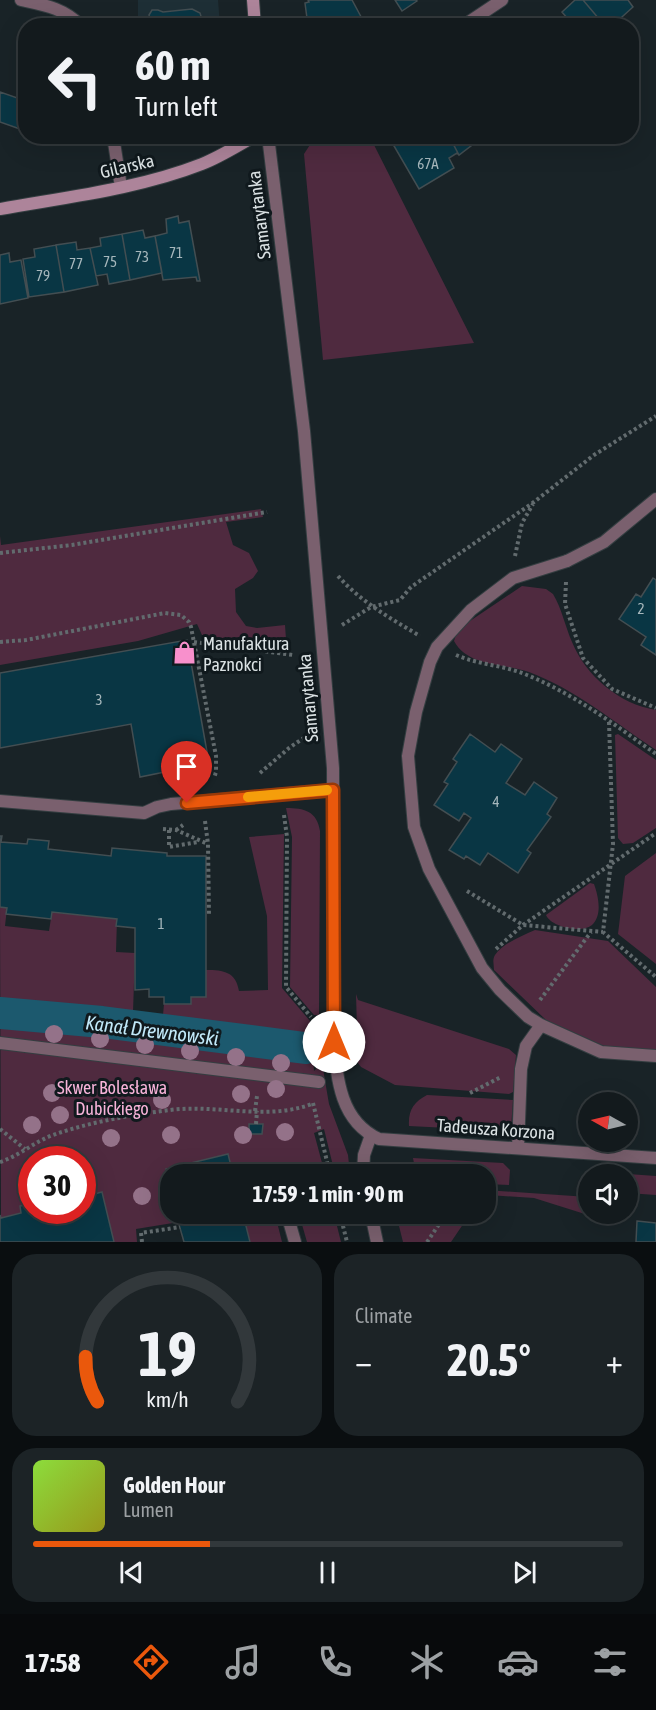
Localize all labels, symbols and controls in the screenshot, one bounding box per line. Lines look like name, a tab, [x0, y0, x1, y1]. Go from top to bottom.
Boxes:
text: 60 m	[135, 41, 210, 89]
icon: left	[36, 42, 114, 120]
text: Turn left	[135, 91, 218, 122]
street label: Gilarska	[98, 150, 156, 182]
house number: 67A	[417, 155, 439, 172]
street label: Samarytanka	[243, 170, 275, 260]
house number: 71	[169, 244, 183, 261]
house number: 73	[135, 248, 149, 265]
house number: 75	[103, 253, 117, 270]
house number: 77	[69, 255, 83, 272]
house number: 79	[36, 267, 50, 284]
house number: 2	[637, 600, 645, 617]
place label: Manufaktura Paznokci	[203, 633, 289, 675]
shop icon: Manufaktura Paznokci	[172, 640, 198, 666]
street label: Samarytanka	[294, 653, 322, 743]
house number: 3	[95, 691, 103, 708]
pin	[161, 741, 212, 803]
icon: arrive	[170, 750, 203, 783]
house number: 4	[492, 793, 500, 810]
house number: 1	[157, 915, 165, 932]
water label: Kanał Drewnowski	[84, 1010, 220, 1050]
position arrow	[302, 1010, 366, 1074]
park label: Skwer Bolesława Dubickiego	[57, 1077, 167, 1119]
north arrow	[578, 1092, 638, 1152]
map controls	[578, 1092, 638, 1224]
street label: Tadeusza Korzona	[436, 1114, 556, 1144]
speed limit sign: 30	[18, 1146, 96, 1224]
button: sound	[578, 1164, 638, 1224]
text: 17:59 · 1 min · 90 m	[252, 1181, 404, 1207]
text: Climate	[355, 1304, 412, 1327]
text: 19	[138, 1318, 196, 1389]
text: 20.5°	[447, 1334, 531, 1386]
text: −	[355, 1342, 372, 1380]
text: +	[606, 1342, 623, 1380]
text: km/h	[146, 1387, 188, 1412]
text: Golden Hour	[123, 1472, 225, 1498]
text: Lumen	[123, 1498, 174, 1521]
icon: previous	[115, 1556, 148, 1589]
icon: pause	[311, 1556, 344, 1589]
icon: next	[508, 1556, 541, 1589]
icon: directions	[130, 1641, 172, 1683]
icon: music	[222, 1641, 264, 1683]
icon: phone	[314, 1641, 356, 1683]
icon: climate	[406, 1641, 448, 1683]
icon: car	[497, 1641, 539, 1683]
icon: filters	[589, 1641, 631, 1683]
text: 17:58	[25, 1647, 80, 1678]

